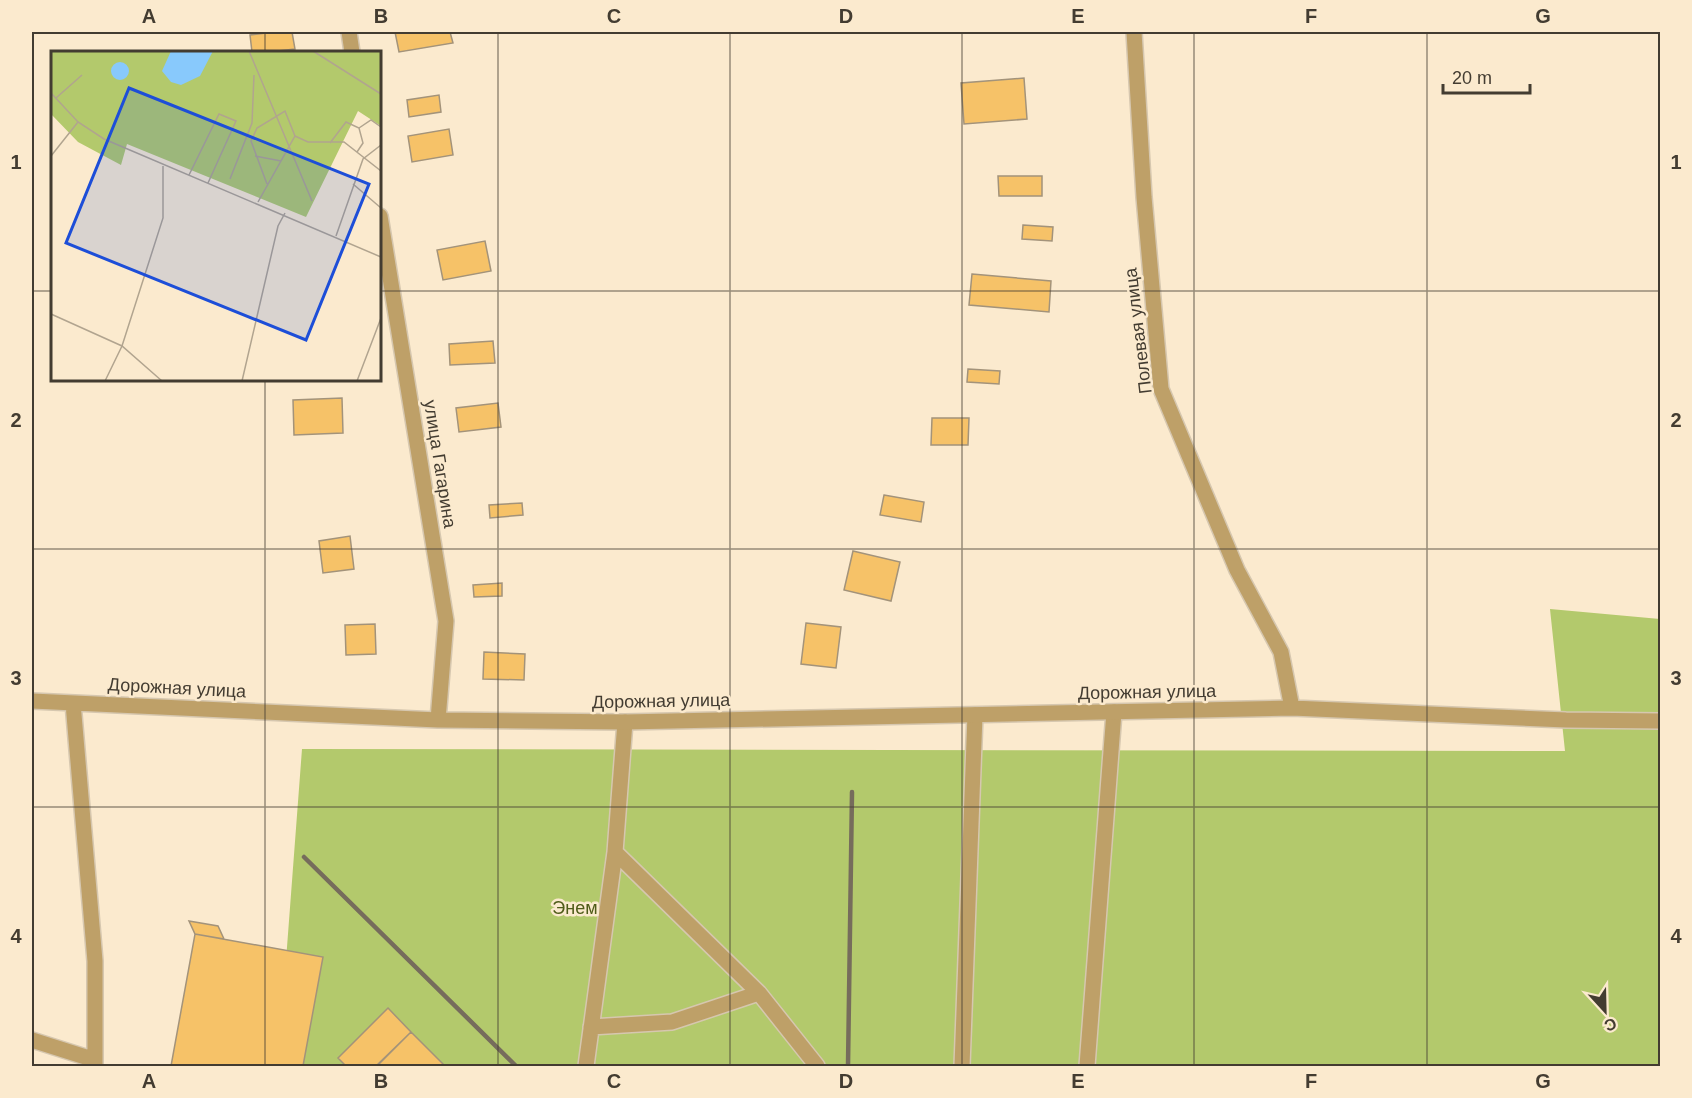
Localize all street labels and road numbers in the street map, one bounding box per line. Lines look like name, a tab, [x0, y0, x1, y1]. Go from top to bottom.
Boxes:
street label: Полевая улица	[1120, 266, 1156, 395]
street label: улица Гагарина	[420, 399, 460, 530]
street label: Дорожная улица	[107, 674, 248, 702]
street label: Дорожная улица	[1078, 681, 1217, 703]
street label: Дорожная улица	[592, 690, 731, 712]

